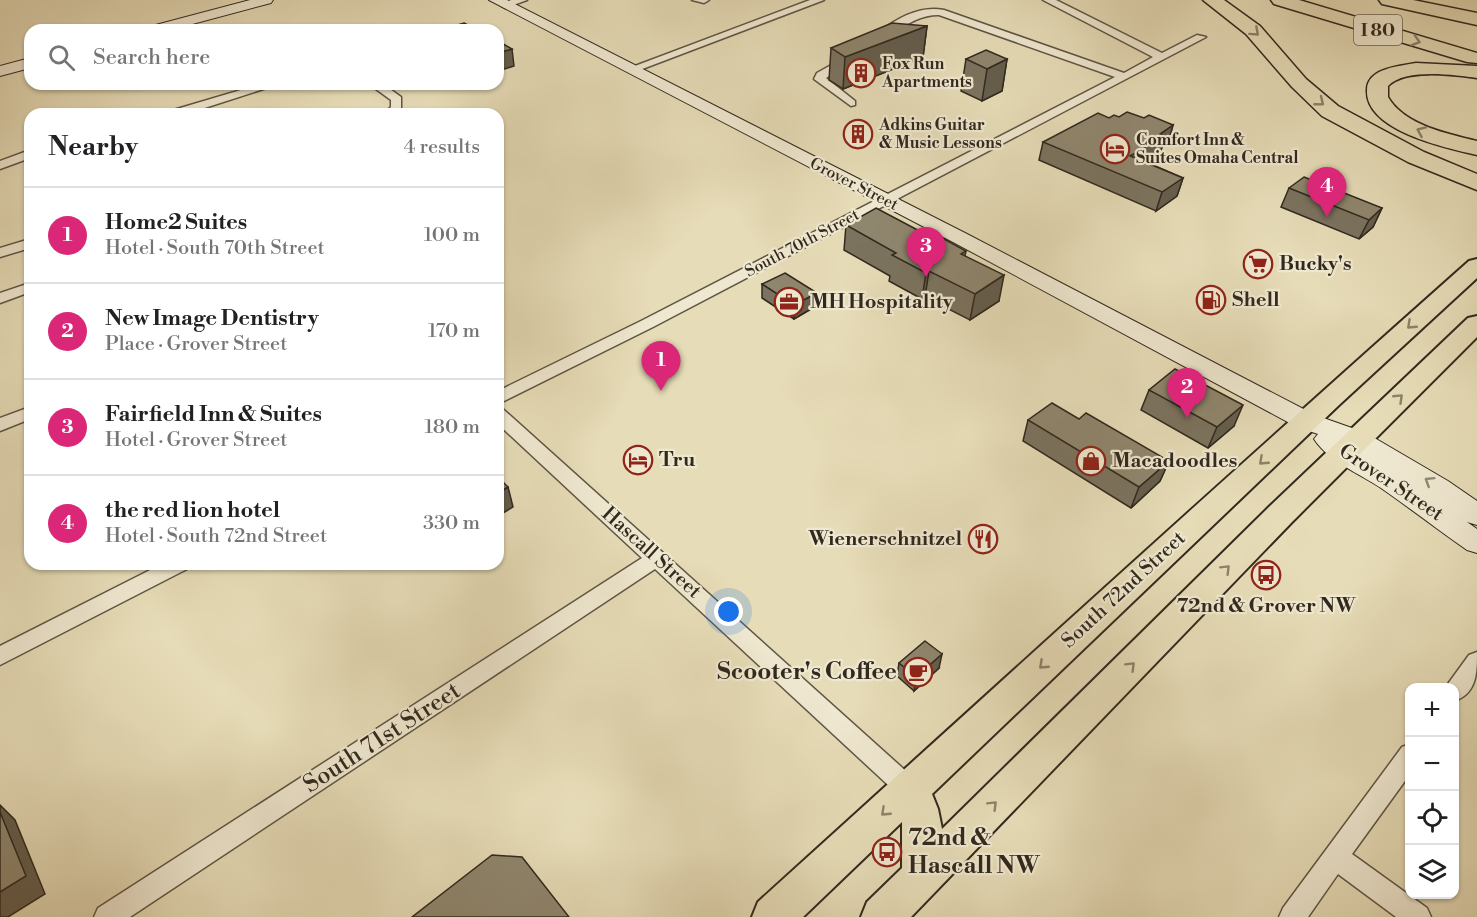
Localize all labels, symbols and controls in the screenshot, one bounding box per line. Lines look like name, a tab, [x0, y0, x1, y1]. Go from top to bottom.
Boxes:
road number: I 80	[1354, 15, 1402, 45]
search box	[24, 24, 504, 90]
one-way arrow	[1248, 25, 1258, 36]
one-way arrow	[1410, 34, 1421, 46]
icon: search	[45, 41, 78, 74]
text: Search here	[93, 44, 210, 71]
place label: Fox Run Apartments	[881, 54, 972, 92]
building icon: Fox Run Apartments	[845, 57, 877, 89]
one-way arrow	[1313, 95, 1324, 106]
place label: Adkins Guitar & Music Lessons	[878, 115, 1002, 153]
building icon: Adkins Guitar & Music Lessons	[842, 118, 874, 150]
one-way arrow	[1417, 126, 1428, 138]
place label: Comfort Inn & Suites Omaha Central	[1136, 130, 1299, 168]
text: Nearby	[48, 131, 138, 163]
hotel icon: Comfort Inn & Suites Omaha Central	[1099, 133, 1131, 165]
text: 4 results	[403, 135, 480, 160]
street label: Grover Street	[806, 153, 902, 215]
pin: 4	[1308, 168, 1346, 217]
street label: South 70th Street	[741, 204, 863, 282]
text: Home2 Suites	[105, 209, 247, 236]
text: 1	[63, 223, 72, 248]
text: 100 m	[424, 223, 480, 248]
pin: 3	[906, 228, 946, 277]
text: Hotel · South 70th Street	[105, 236, 325, 261]
supermarket icon: Bucky's	[1242, 248, 1274, 280]
place label: Bucky's	[1279, 252, 1352, 277]
fuel station icon: Shell	[1195, 284, 1227, 316]
office icon: MH Hospitality	[773, 286, 805, 318]
place label: Shell	[1232, 288, 1280, 313]
place label: MH Hospitality	[810, 290, 954, 315]
text: New Image Dentistry	[105, 305, 319, 332]
one-way arrow	[1407, 318, 1418, 329]
text: 2	[61, 319, 74, 344]
text: 170 m	[428, 319, 480, 344]
text: Place · Grover Street	[105, 332, 287, 357]
pin: 1	[642, 342, 680, 391]
pin: 2	[1168, 368, 1206, 418]
one-way arrow	[1391, 395, 1402, 406]
text: Fairfield Inn & Suites	[105, 401, 322, 428]
text: 3	[61, 415, 74, 440]
text: 180 m	[425, 415, 480, 440]
text: Hotel · Grover Street	[105, 428, 287, 453]
street label: Grover Street	[1334, 439, 1448, 527]
hotel icon: Tru	[622, 444, 654, 476]
shop icon: Macadoodles	[1075, 445, 1107, 477]
place label: Tru	[659, 448, 696, 473]
place label: Macadoodles	[1112, 449, 1237, 474]
one-way arrow	[1260, 454, 1270, 465]
one-way arrow	[1425, 477, 1435, 489]
text: the red lion hotel	[105, 497, 280, 524]
street label: Hascall Street	[596, 502, 706, 604]
text: 4	[61, 511, 74, 536]
text: 330 m	[423, 511, 480, 536]
restaurant icon: Wienerschnitzel	[967, 523, 999, 555]
text: Hotel · South 72nd Street	[105, 524, 327, 549]
street label: South 72nd Street	[1057, 526, 1191, 654]
place label: Wienerschnitzel	[807, 527, 962, 552]
bus stop icon: 72nd & Grover NW	[1250, 559, 1282, 591]
one-way arrow	[1219, 566, 1230, 577]
place label: 72nd & Grover NW	[1176, 594, 1356, 619]
your location	[714, 597, 743, 626]
cafe icon: Scooter's Coffee	[902, 656, 934, 688]
place label: Scooter's Coffee	[717, 657, 897, 687]
one-way arrow	[1040, 658, 1050, 669]
one-way arrow	[1123, 663, 1134, 674]
street label: South 71st Street	[298, 676, 467, 800]
map controls	[1405, 683, 1459, 899]
button: +	[1405, 683, 1459, 737]
button: −	[1405, 737, 1459, 791]
button: locate	[1405, 791, 1459, 845]
one-way arrow	[987, 801, 997, 812]
one-way arrow	[881, 805, 892, 816]
place label: 72nd & Hascall NW	[908, 823, 1040, 881]
bus stop icon: 72nd & Hascall NW	[871, 836, 903, 868]
button: layers	[1405, 845, 1459, 899]

